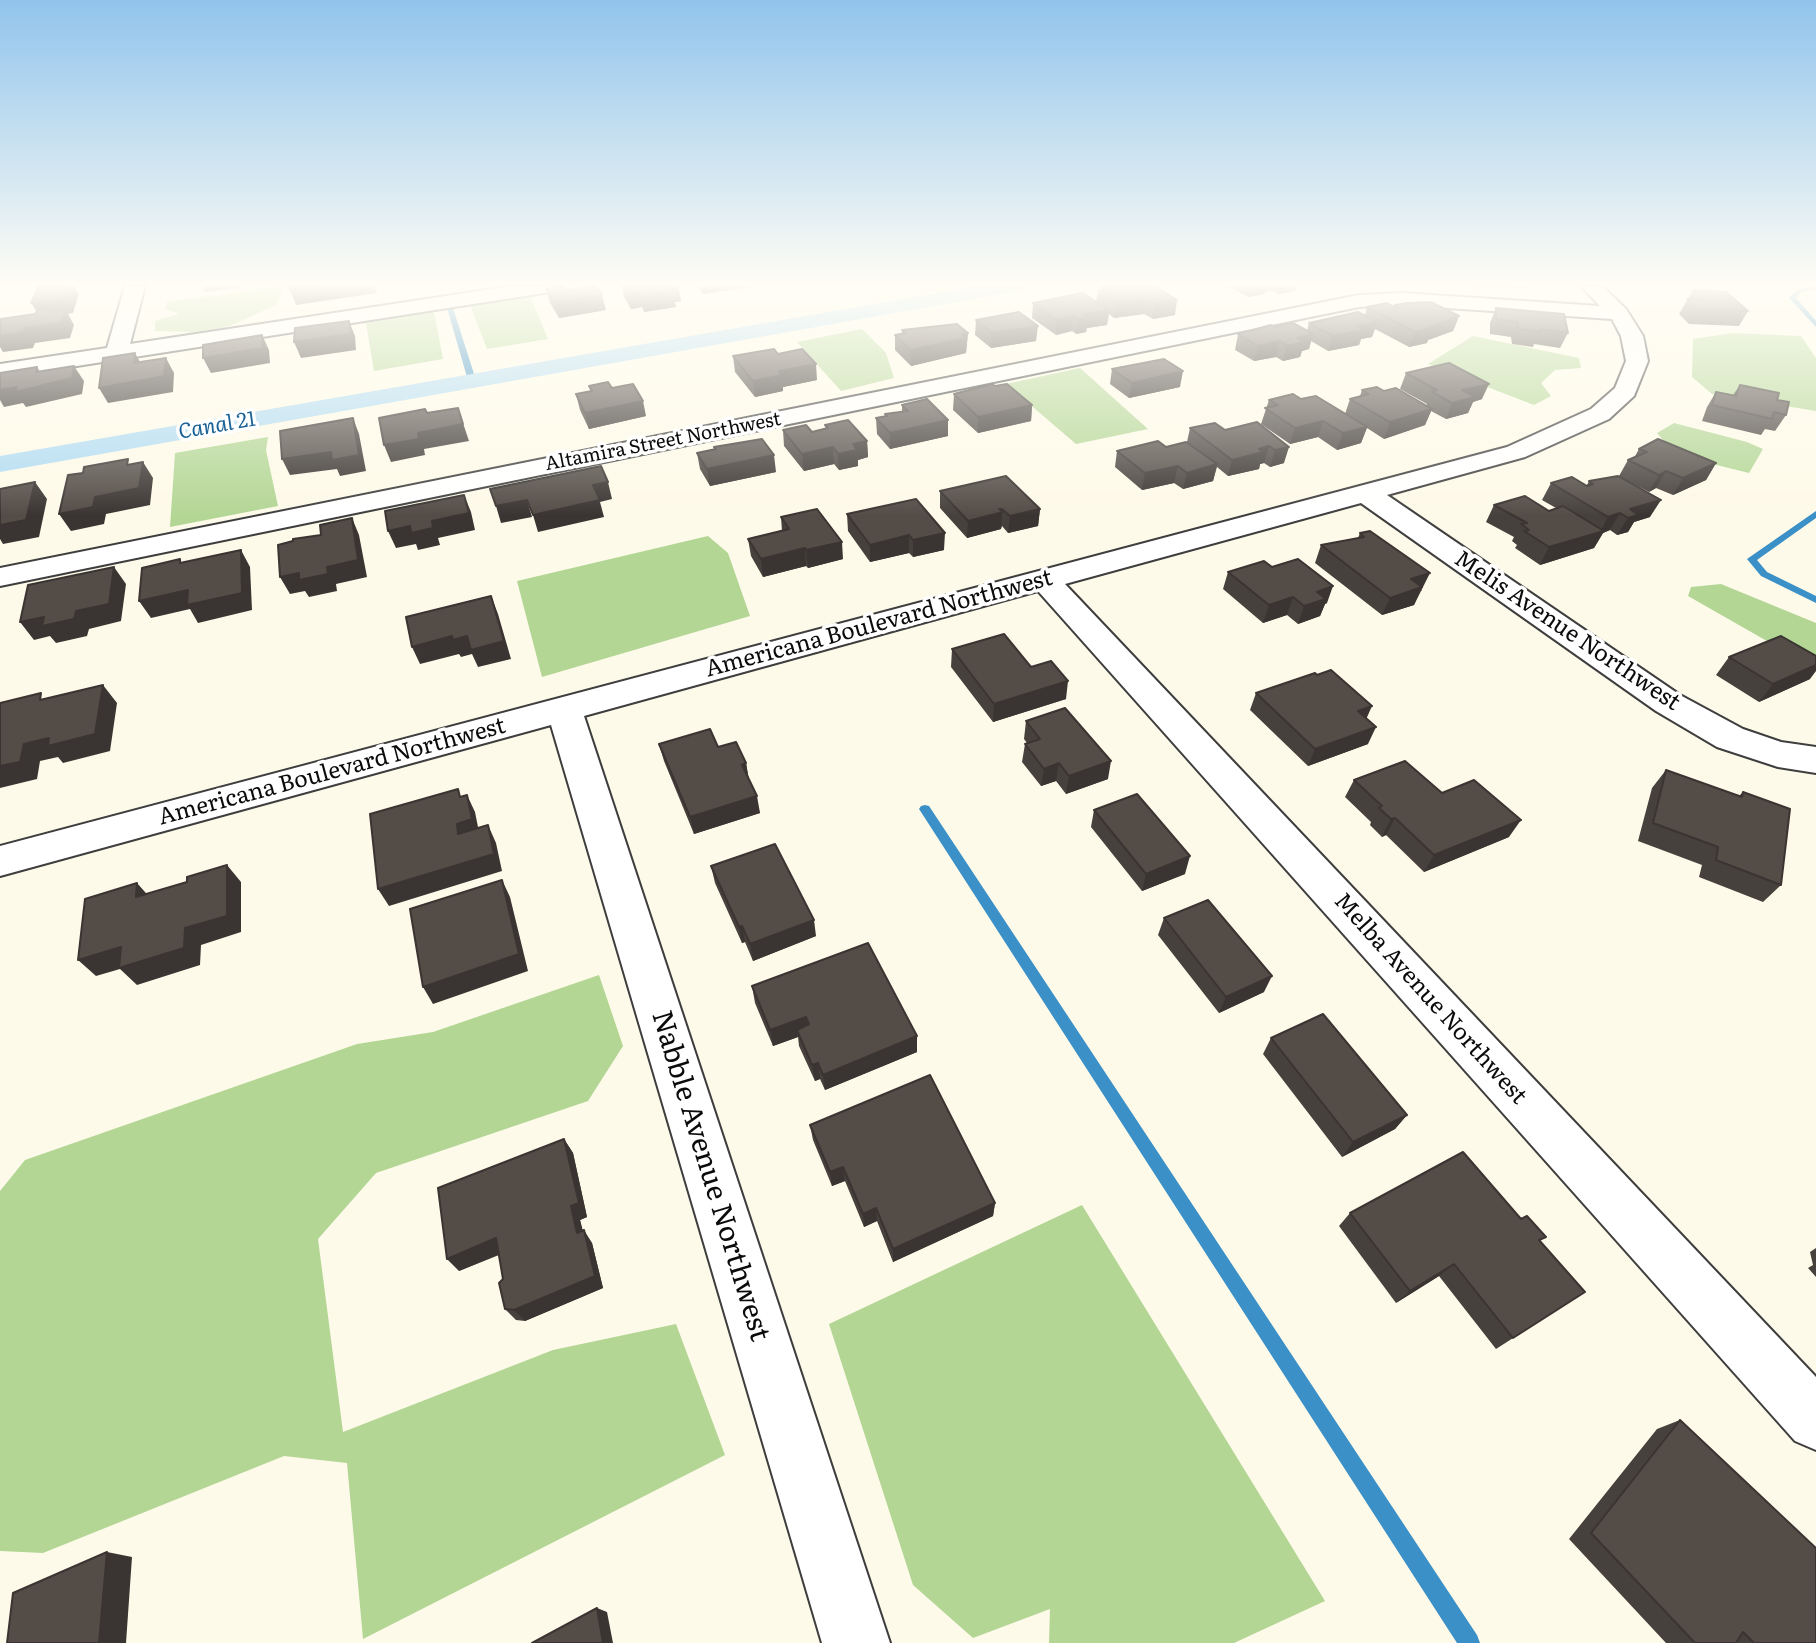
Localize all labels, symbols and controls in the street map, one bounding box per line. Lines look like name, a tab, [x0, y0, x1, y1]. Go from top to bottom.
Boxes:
water label: Canal 21	[176, 407, 258, 445]
street label: Altamira Street Northwest	[543, 408, 783, 476]
street label: Melis Avenue Northwest	[1449, 545, 1685, 717]
street label: Americana Boulevard Northwest	[703, 564, 1055, 684]
street label: Americana Boulevard Northwest	[156, 712, 508, 832]
street label: Melba Avenue Northwest	[1328, 888, 1532, 1110]
street label: Nabble Avenue Northwest	[644, 1007, 776, 1345]

